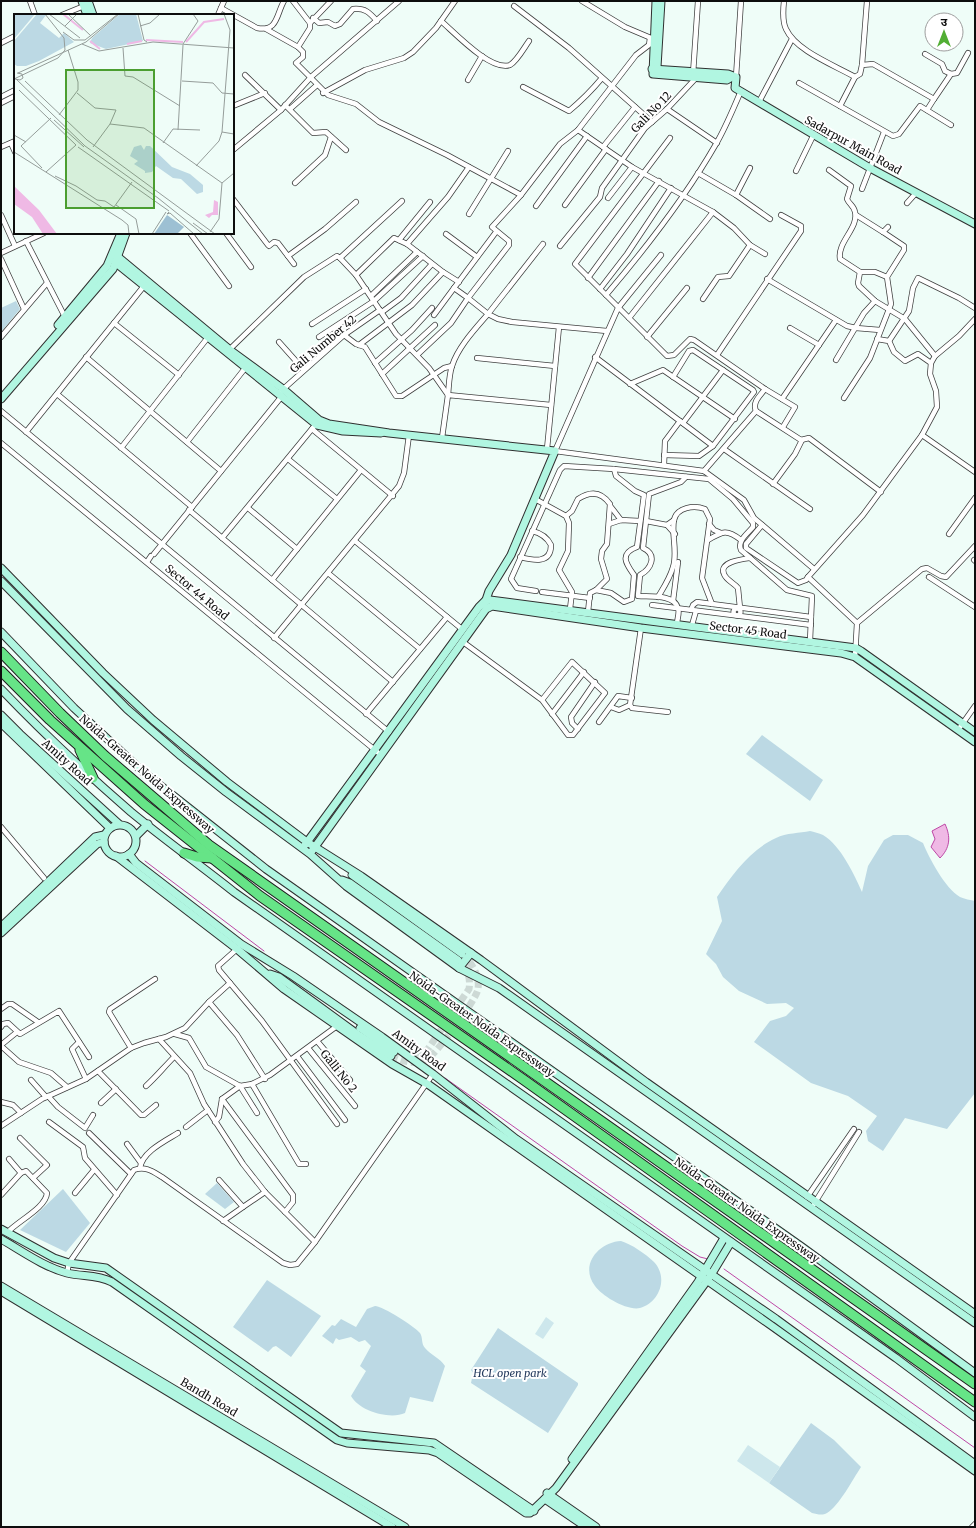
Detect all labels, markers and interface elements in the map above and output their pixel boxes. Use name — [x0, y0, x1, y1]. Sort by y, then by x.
north arrow — [924, 12, 964, 52]
inset map — [14, 14, 234, 234]
text: उ — [941, 15, 948, 29]
street label: Gali No 12 — [628, 88, 674, 136]
street label: Sadarpur Main Road — [802, 113, 904, 178]
street label: Gali Number 42 — [287, 312, 359, 376]
street label: Sector 44 Road — [162, 561, 232, 623]
street label: Sector 45 Road — [709, 618, 788, 642]
street label: Noida-Greater Noida Expressway — [77, 712, 218, 837]
street label: Amity Road — [38, 735, 95, 788]
street label: Noida-Greater Noida Expressway — [407, 968, 558, 1080]
street label: Amity Road — [389, 1025, 449, 1074]
street label: Galli No 2 — [318, 1047, 360, 1095]
street label: Noida-Greater Noida Expressway — [672, 1154, 823, 1266]
park label: HCL open park — [472, 1366, 547, 1380]
street label: Bandh Road — [178, 1375, 240, 1420]

